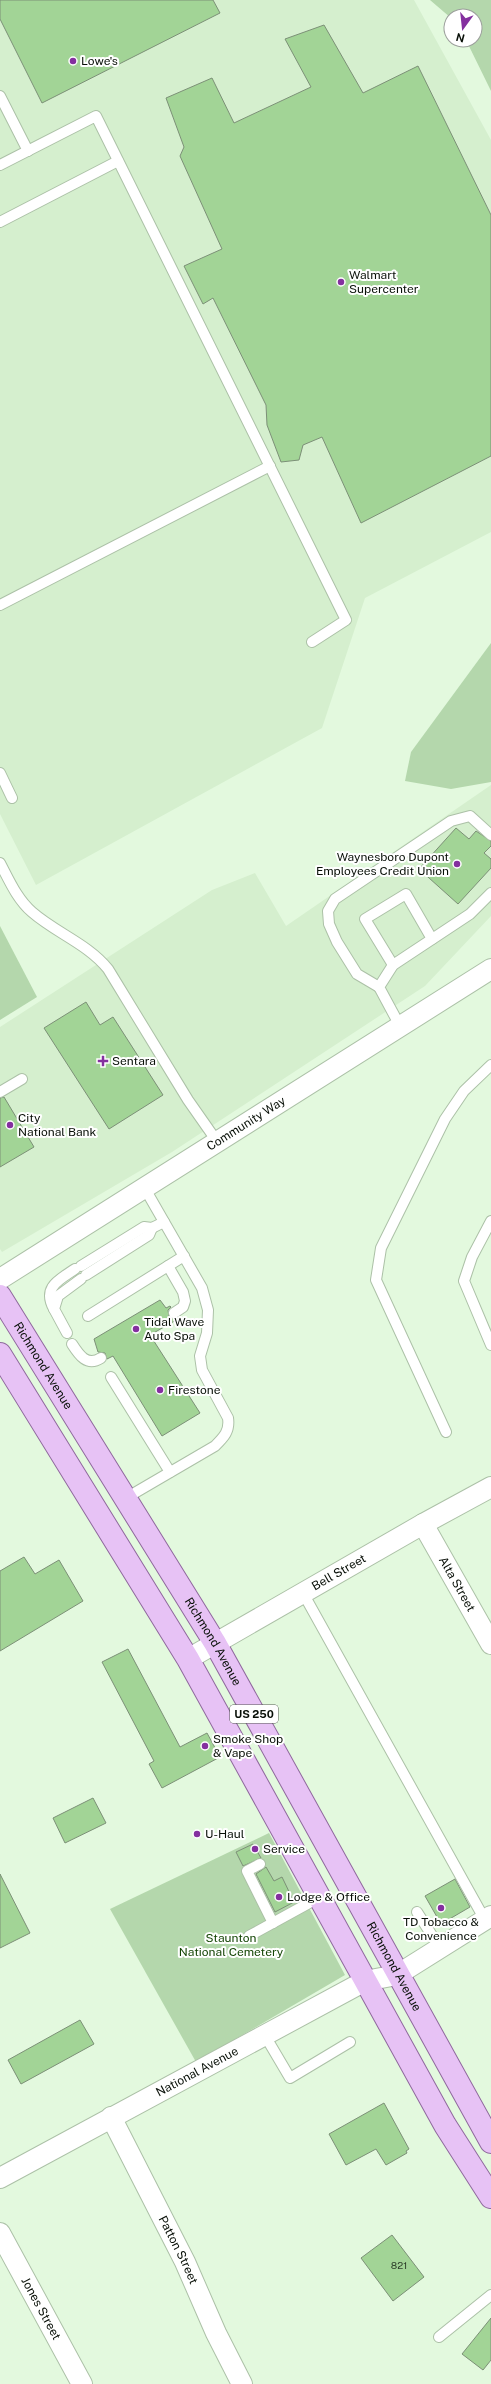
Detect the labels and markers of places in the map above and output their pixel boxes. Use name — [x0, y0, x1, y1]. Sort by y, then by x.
place label: Lowe's — [81, 54, 118, 68]
marker: Lowe's — [68, 56, 78, 66]
place label: Walmart Supercenter — [349, 268, 419, 296]
marker: Walmart Supercenter — [336, 277, 346, 287]
place label: Waynesboro Dupont Employees Credit Union — [316, 850, 449, 878]
marker: Waynesboro Dupont Employees Credit Union — [452, 859, 462, 869]
place label: Sentara — [112, 1054, 156, 1068]
marker: Sentara — [97, 1055, 109, 1067]
place label: City National Bank — [18, 1111, 97, 1139]
marker: City National Bank — [5, 1120, 15, 1130]
place label: Tidal Wave Auto Spa — [144, 1315, 204, 1343]
marker: Tidal Wave Auto Spa — [131, 1324, 141, 1334]
place label: Firestone — [168, 1383, 221, 1397]
marker: Firestone — [155, 1385, 165, 1395]
place label: Smoke Shop & Vape — [213, 1732, 283, 1760]
marker: Smoke Shop & Vape — [200, 1741, 210, 1751]
place label: U-Haul — [205, 1827, 245, 1841]
marker: U-Haul — [192, 1829, 202, 1839]
place label: Service — [263, 1842, 305, 1856]
marker: Service — [250, 1844, 260, 1854]
place label: Lodge & Office — [287, 1890, 370, 1904]
marker: Lodge & Office — [274, 1892, 284, 1902]
marker: TD Tobacco & Convenience — [436, 1903, 446, 1913]
place label: TD Tobacco & Convenience — [403, 1915, 479, 1943]

